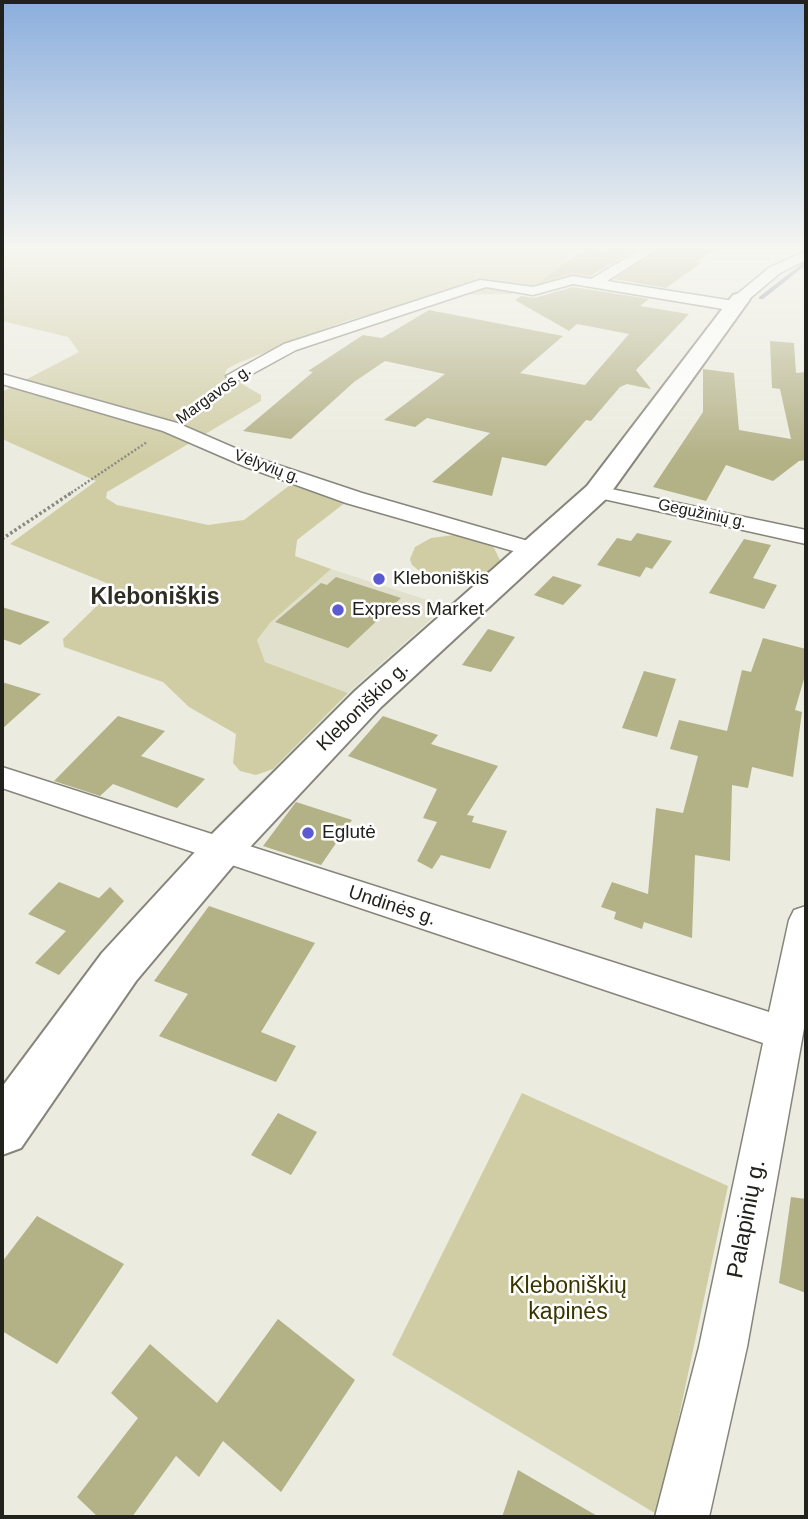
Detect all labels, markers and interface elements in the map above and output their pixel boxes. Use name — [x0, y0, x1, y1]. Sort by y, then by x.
street label: Margavos g. — [173, 361, 255, 429]
street label: Vėlyvių g. — [231, 446, 303, 488]
street label: Gegužinių g. — [656, 495, 748, 533]
place label: Kleboniškis — [393, 568, 489, 590]
marker: Kleboniškis — [371, 571, 387, 587]
district label: Kleboniškis — [90, 584, 220, 612]
place label: Express Market — [352, 599, 484, 621]
marker: Express Market — [330, 602, 346, 618]
street label: Kleboniškio g. — [313, 658, 413, 756]
place label: Eglutė — [322, 822, 376, 844]
marker: Eglutė — [300, 825, 316, 841]
street label: Undinės g. — [345, 881, 439, 931]
street label: Palapinių g. — [722, 1157, 772, 1281]
park label: Kleboniškių kapinės — [509, 1273, 627, 1327]

